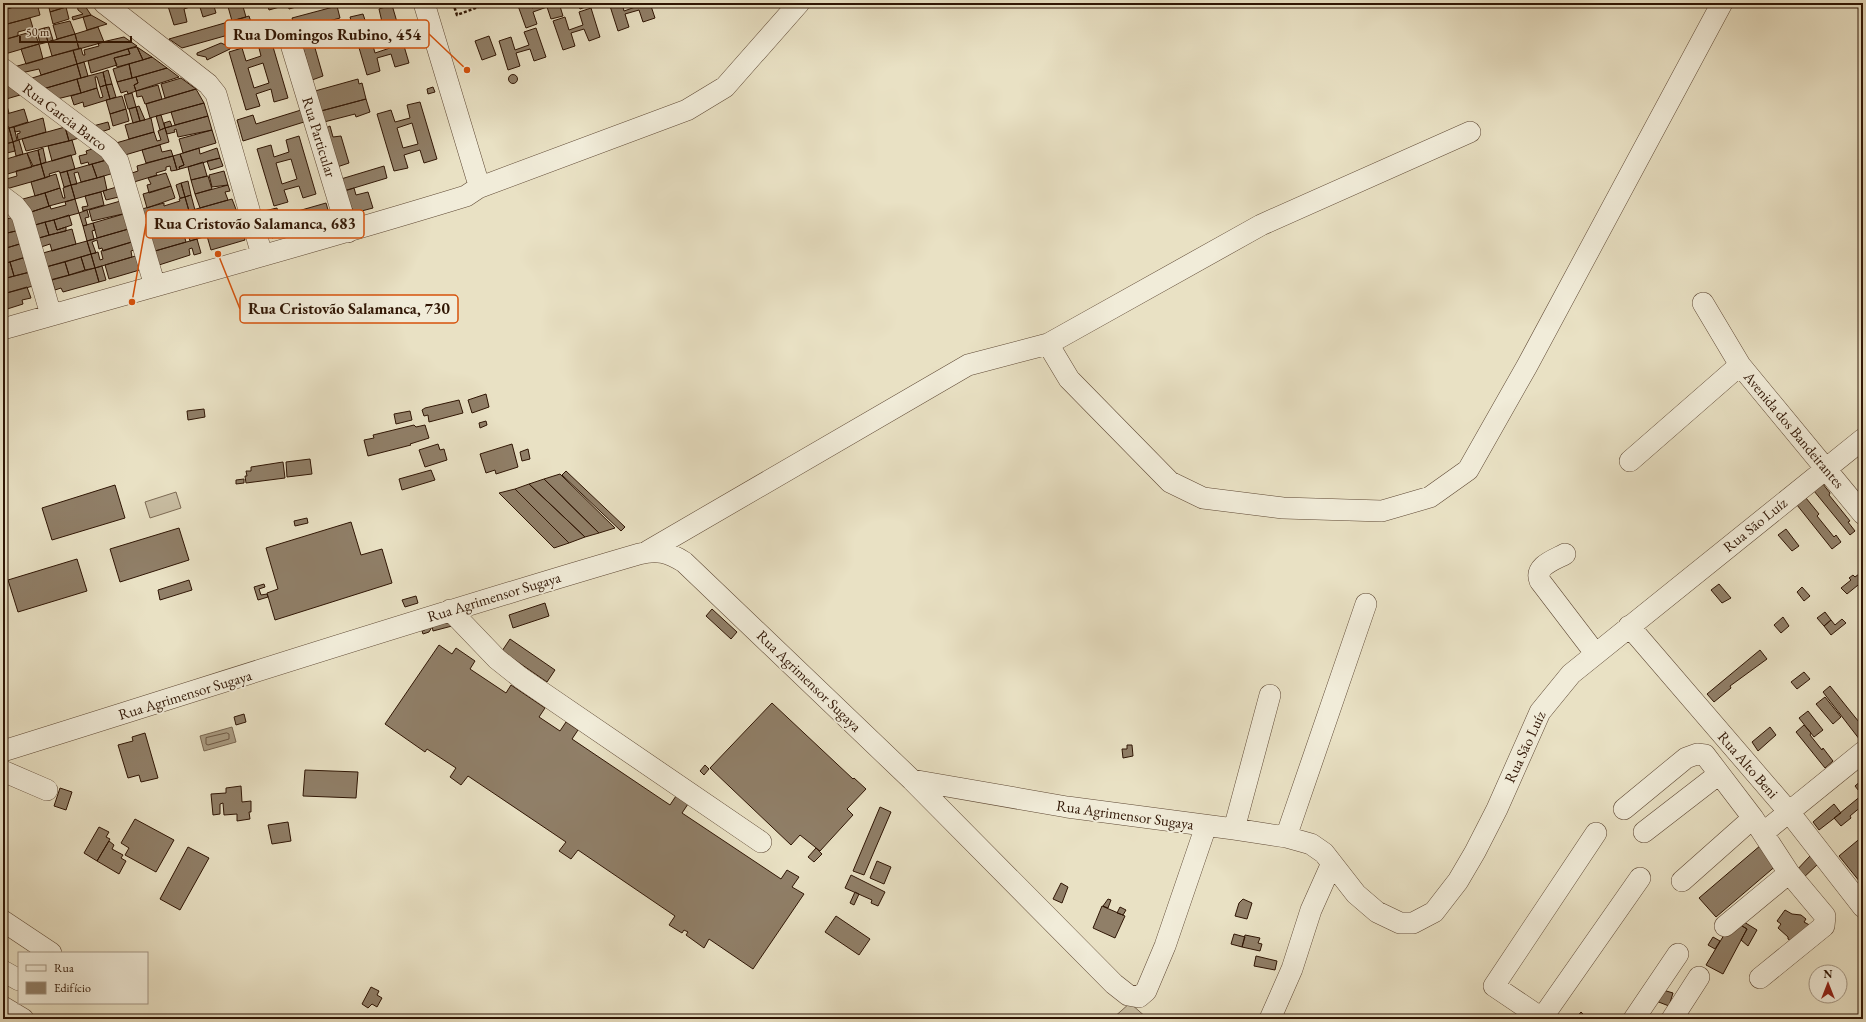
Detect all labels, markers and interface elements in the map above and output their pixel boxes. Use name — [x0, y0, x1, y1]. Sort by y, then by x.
scale bar — [20, 18, 131, 44]
callout: Rua Domingos Rubino, 454 — [225, 20, 429, 48]
text: 50 m — [26, 24, 50, 40]
text: Rua Domingos Rubino, 454 — [233, 24, 422, 45]
street label: Rua Garcia Barco — [19, 79, 111, 155]
street label: Rua Particular — [298, 94, 341, 179]
callout: Rua Cristovão Salamanca, 683 — [146, 210, 364, 238]
text: Rua Cristovão Salamanca, 683 — [154, 213, 356, 234]
callout: Rua Cristovão Salamanca, 730 — [240, 295, 458, 323]
text: Rua Cristovão Salamanca, 730 — [248, 298, 450, 319]
street label: Avenida dos Bandeirantes — [1739, 367, 1849, 492]
street label: Rua São Luíz — [1719, 493, 1791, 556]
street label: Rua Agrimensor Sugaya — [425, 567, 563, 626]
street label: Rua Agrimensor Sugaya — [753, 626, 866, 736]
street label: Rua Agrimensor Sugaya — [116, 665, 254, 724]
street label: Rua São Luíz — [1500, 708, 1550, 786]
street label: Rua Alto Beni — [1714, 727, 1783, 802]
street label: Rua Agrimensor Sugaya — [1055, 795, 1195, 834]
legend — [18, 952, 148, 1004]
text: Rua — [54, 960, 74, 976]
north arrow — [1808, 964, 1848, 1004]
text: N — [1824, 967, 1833, 981]
text: Edifício — [54, 980, 91, 996]

